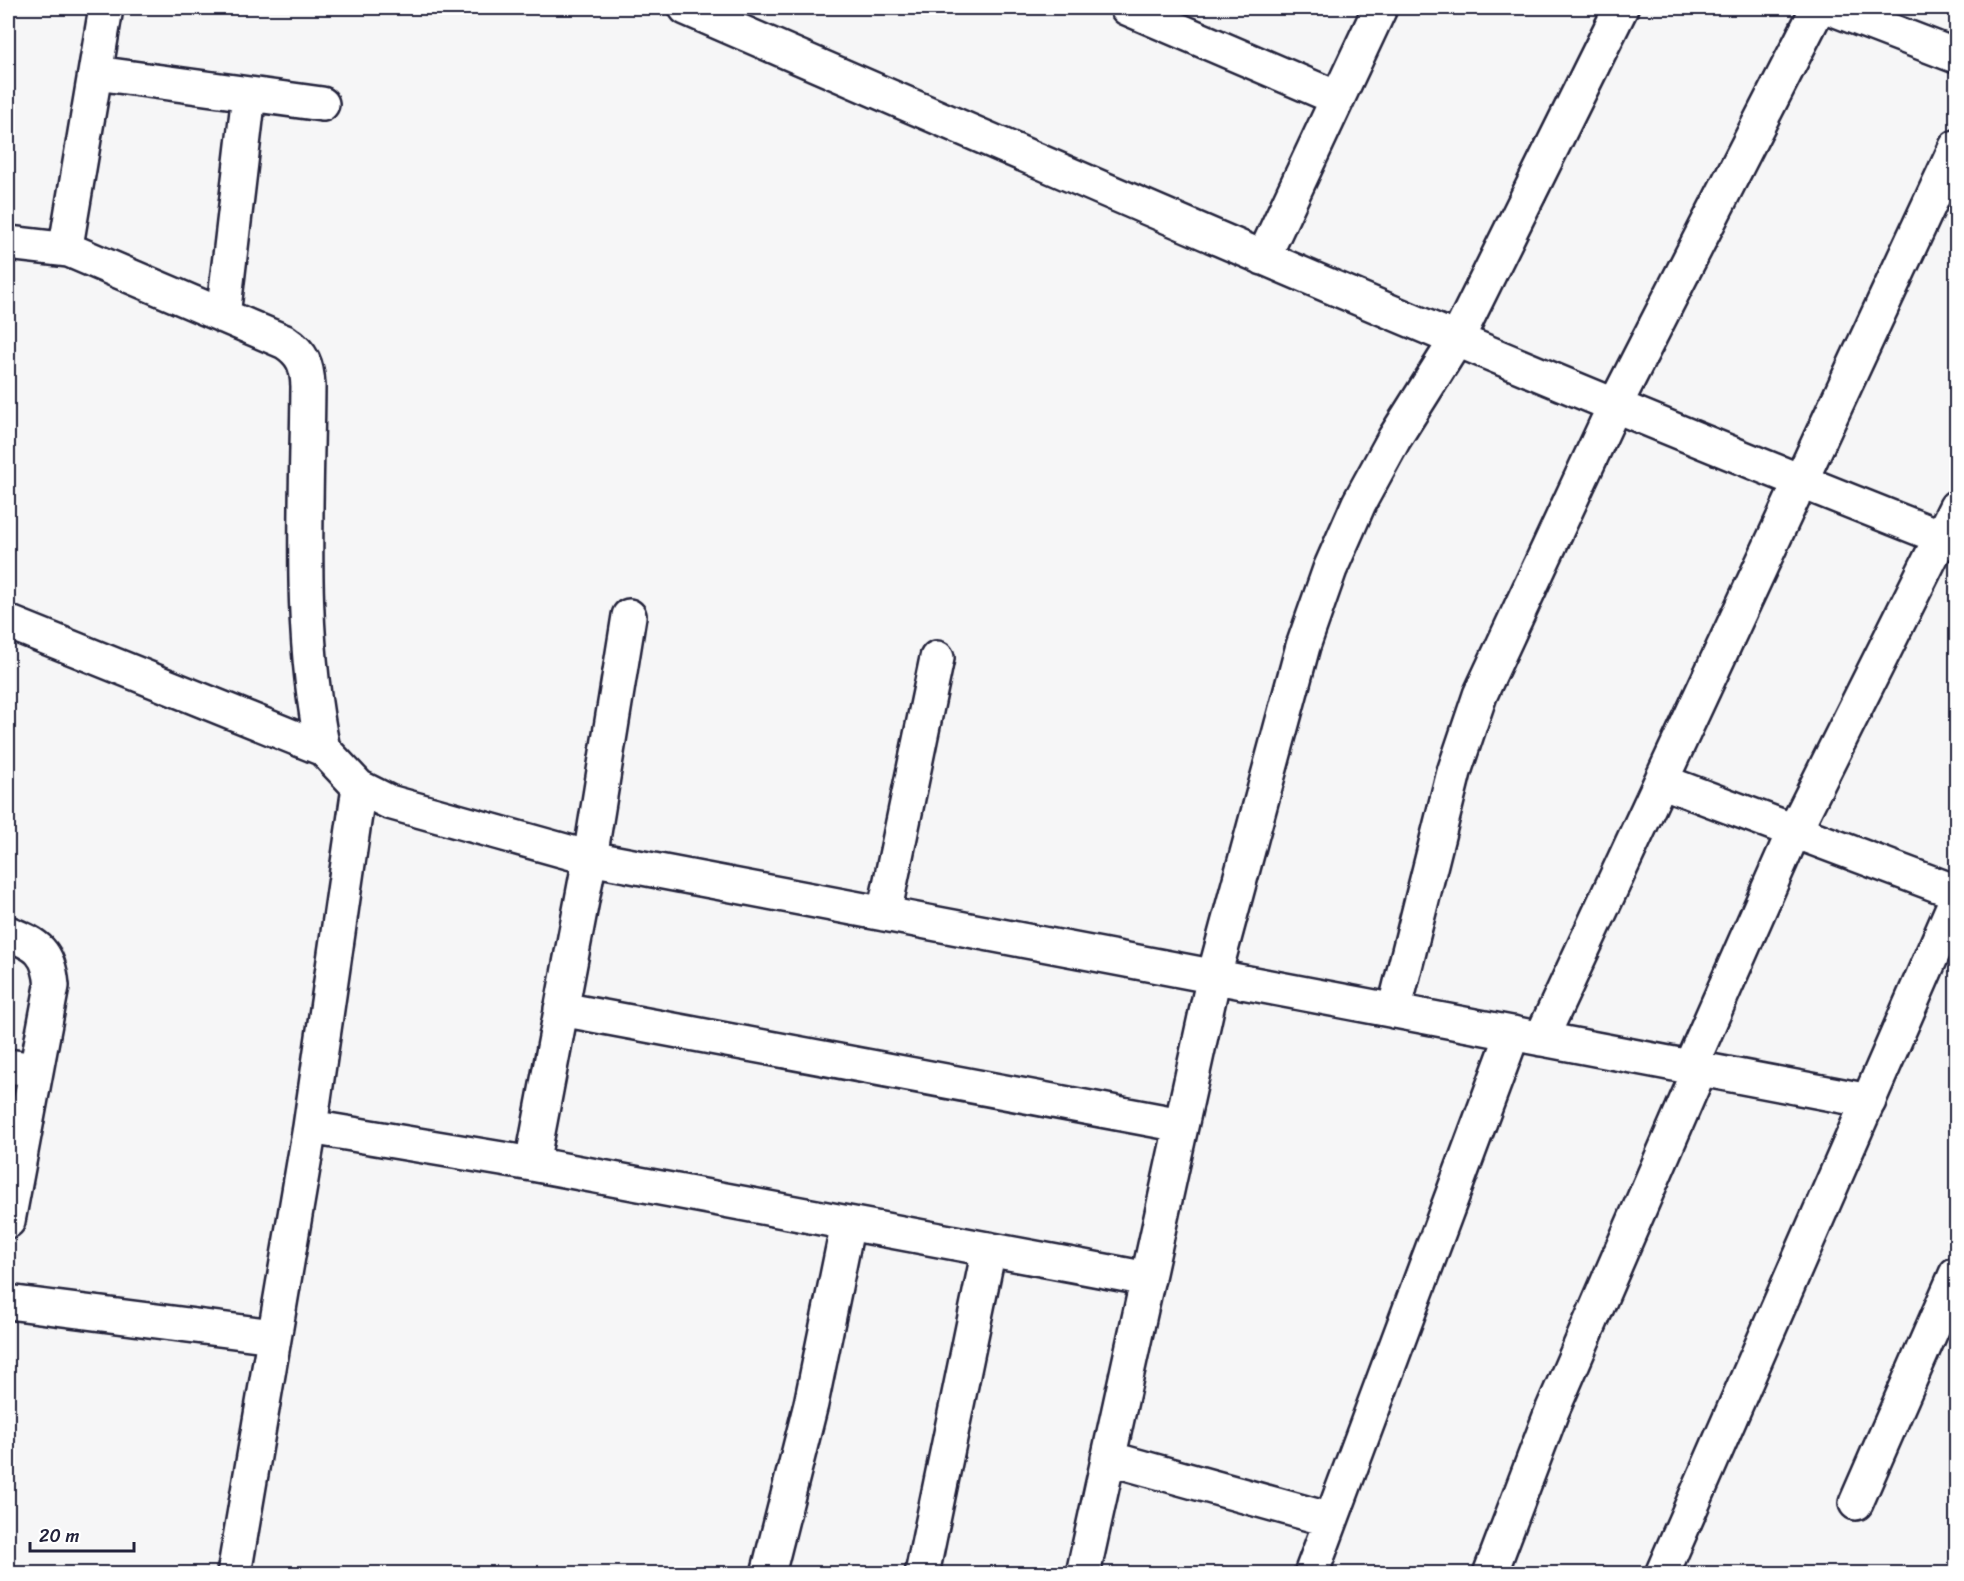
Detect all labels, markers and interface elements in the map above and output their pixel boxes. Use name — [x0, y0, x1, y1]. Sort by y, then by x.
scale bar — [30, 1515, 134, 1553]
text: 20 m — [39, 1520, 79, 1552]

